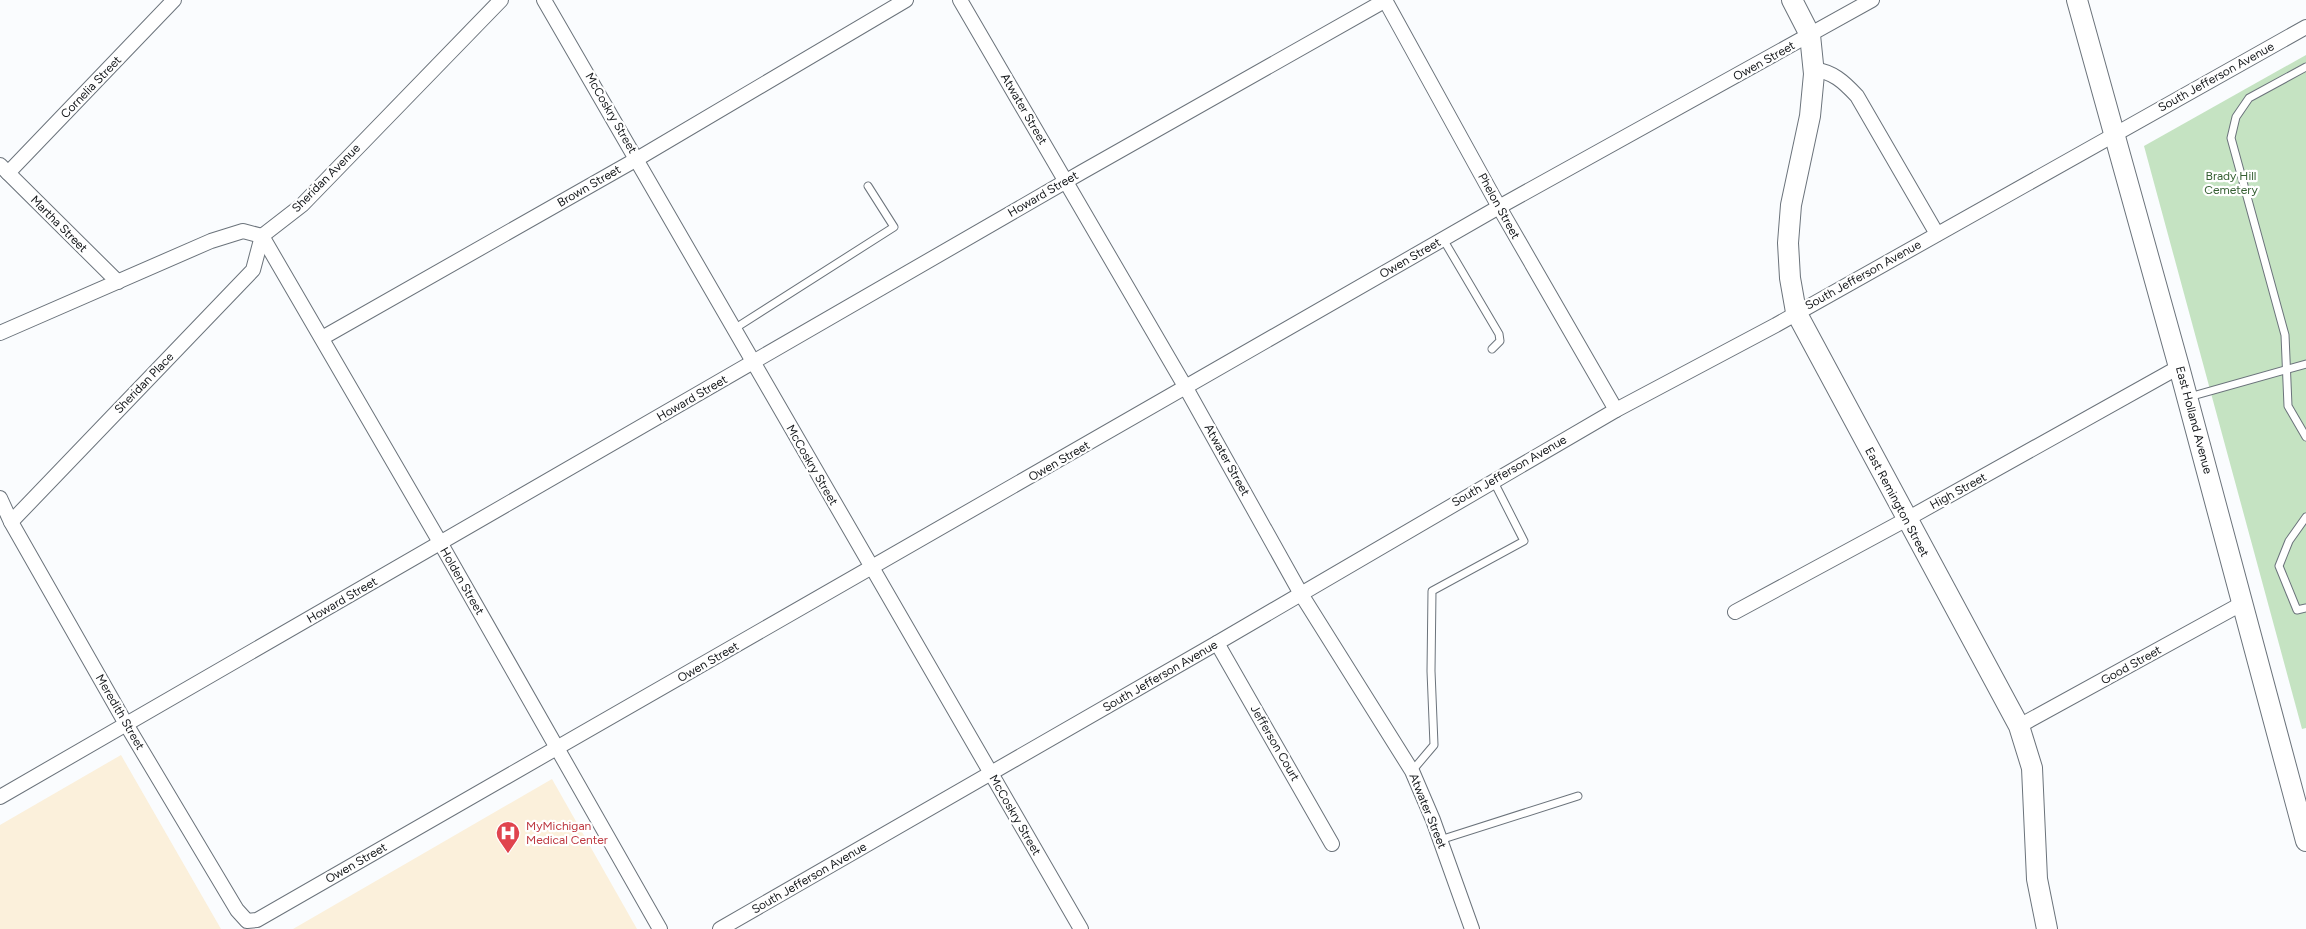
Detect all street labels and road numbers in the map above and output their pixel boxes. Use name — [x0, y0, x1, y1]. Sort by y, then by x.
street label: Owen Street — [1731, 38, 1798, 84]
street label: South Jefferson Avenue — [2156, 39, 2277, 115]
street label: Cornelia Street — [58, 53, 124, 121]
street label: McCoskry Street — [582, 70, 640, 156]
street label: Atwater Street — [998, 71, 1050, 147]
street label: Sheridan Avenue — [289, 141, 363, 215]
street label: Brown Street — [555, 162, 624, 210]
street label: Howard Street — [1005, 168, 1081, 220]
street label: Phelon Street — [1475, 171, 1523, 242]
street label: Martha Street — [28, 193, 91, 256]
street label: Owen Street — [1377, 235, 1444, 281]
street label: South Jefferson Avenue — [1803, 237, 1924, 313]
street label: Sheridan Place — [112, 349, 177, 416]
street label: East Holland Avenue — [2173, 365, 2215, 476]
street label: Howard Street — [654, 372, 730, 424]
street label: McCoskry Street — [783, 422, 841, 508]
street label: Atwater Street — [1202, 422, 1253, 499]
street label: South Jefferson Avenue — [1449, 432, 1569, 510]
street label: Owen Street — [1026, 438, 1093, 484]
street label: East Remington Street — [1862, 445, 1932, 559]
street label: High Street — [1927, 470, 1989, 512]
street label: Holden Street — [437, 545, 487, 618]
street label: Howard Street — [304, 574, 380, 626]
street label: South Jefferson Avenue — [1100, 637, 1220, 715]
street label: Owen Street — [675, 639, 742, 685]
street label: Good Street — [2098, 643, 2164, 687]
street label: Meredith Street — [93, 672, 148, 753]
street label: Jefferson Court — [1248, 703, 1303, 784]
street label: Atwater Street — [1407, 771, 1450, 851]
street label: McCoskry Street — [986, 772, 1044, 858]
street label: South Jefferson Avenue — [749, 839, 869, 917]
street label: Owen Street — [323, 840, 390, 886]

